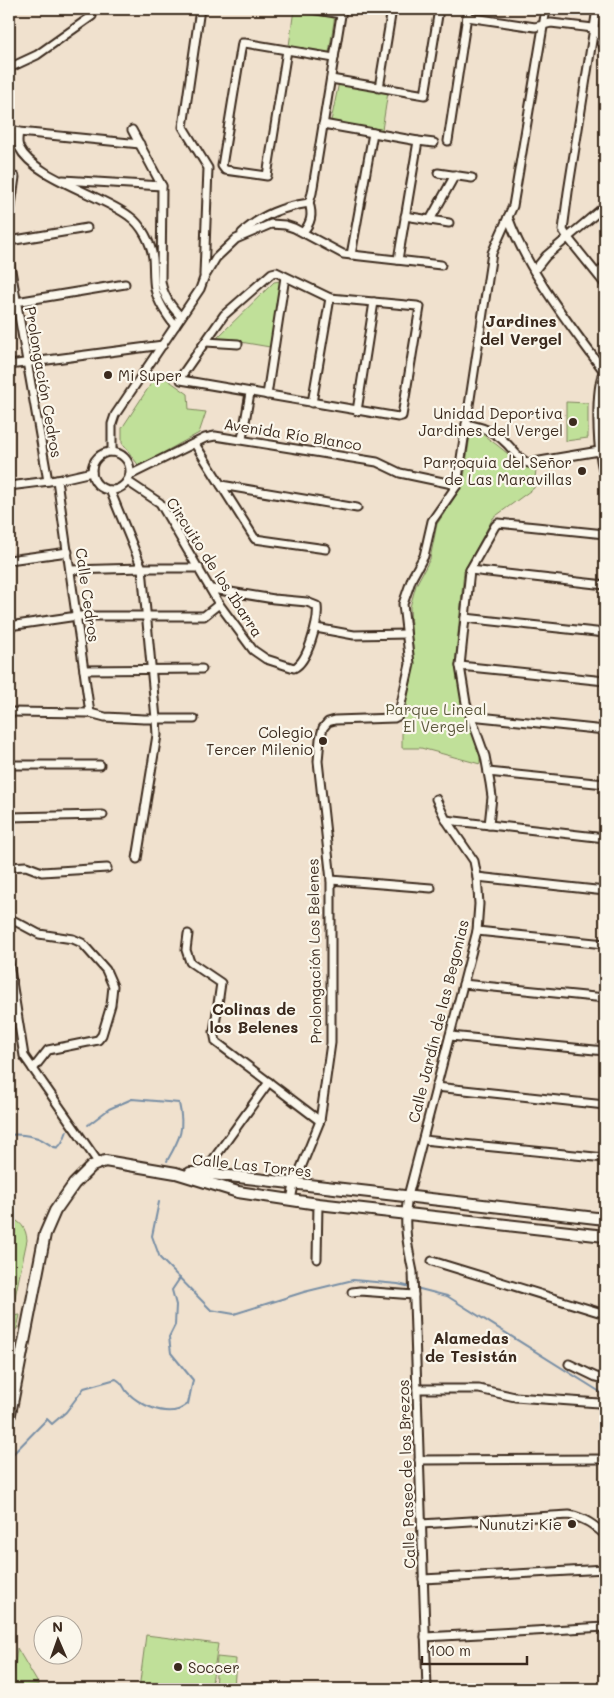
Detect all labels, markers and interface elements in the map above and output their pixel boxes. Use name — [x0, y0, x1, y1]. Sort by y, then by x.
street label: Prolongación Cedros — [21, 305, 67, 459]
district label: Jardines del Vergel — [480, 310, 562, 349]
place label: Mi Super — [118, 365, 182, 385]
marker: Mi Super — [102, 369, 114, 381]
place label: Unidad Deportiva Jardines del Vergel — [419, 403, 563, 440]
street label: Avenida Río Blanco — [223, 413, 363, 455]
marker: Unidad Deportiva Jardines del Vergel — [567, 416, 579, 428]
place label: Parroquia del Señor de Las Maravillas — [423, 452, 572, 489]
marker: Parroquia del Señor de Las Maravillas — [576, 465, 588, 477]
street label: Circuito de los Ibarra — [162, 493, 268, 641]
street label: Calle Cedros — [71, 547, 105, 643]
park label: Parque Lineal El Vergel — [385, 699, 487, 736]
place label: Colegio Tercer Milenio — [206, 722, 313, 759]
marker: Colegio Tercer Milenio — [317, 735, 329, 747]
street label: Prolongación Los Belenes — [302, 858, 326, 1044]
street label: Calle Jardín de las Begonias — [403, 917, 473, 1125]
district label: Colinas de los Belenes — [210, 998, 298, 1037]
street label: Calle Las Torres — [191, 1149, 313, 1181]
district label: Alamedas de Tesistán — [425, 1327, 517, 1366]
street label: Calle Paseo de los Brezos — [393, 1379, 419, 1569]
place label: Nunutzi Kie — [479, 1514, 562, 1534]
marker: Nunutzi Kie — [566, 1518, 578, 1530]
north arrow — [32, 1616, 82, 1666]
text: N — [52, 1617, 63, 1636]
scale bar — [422, 1633, 526, 1665]
text: 100 m — [429, 1640, 471, 1660]
place label: Soccer — [188, 1657, 240, 1677]
marker: Soccer — [172, 1661, 184, 1673]

